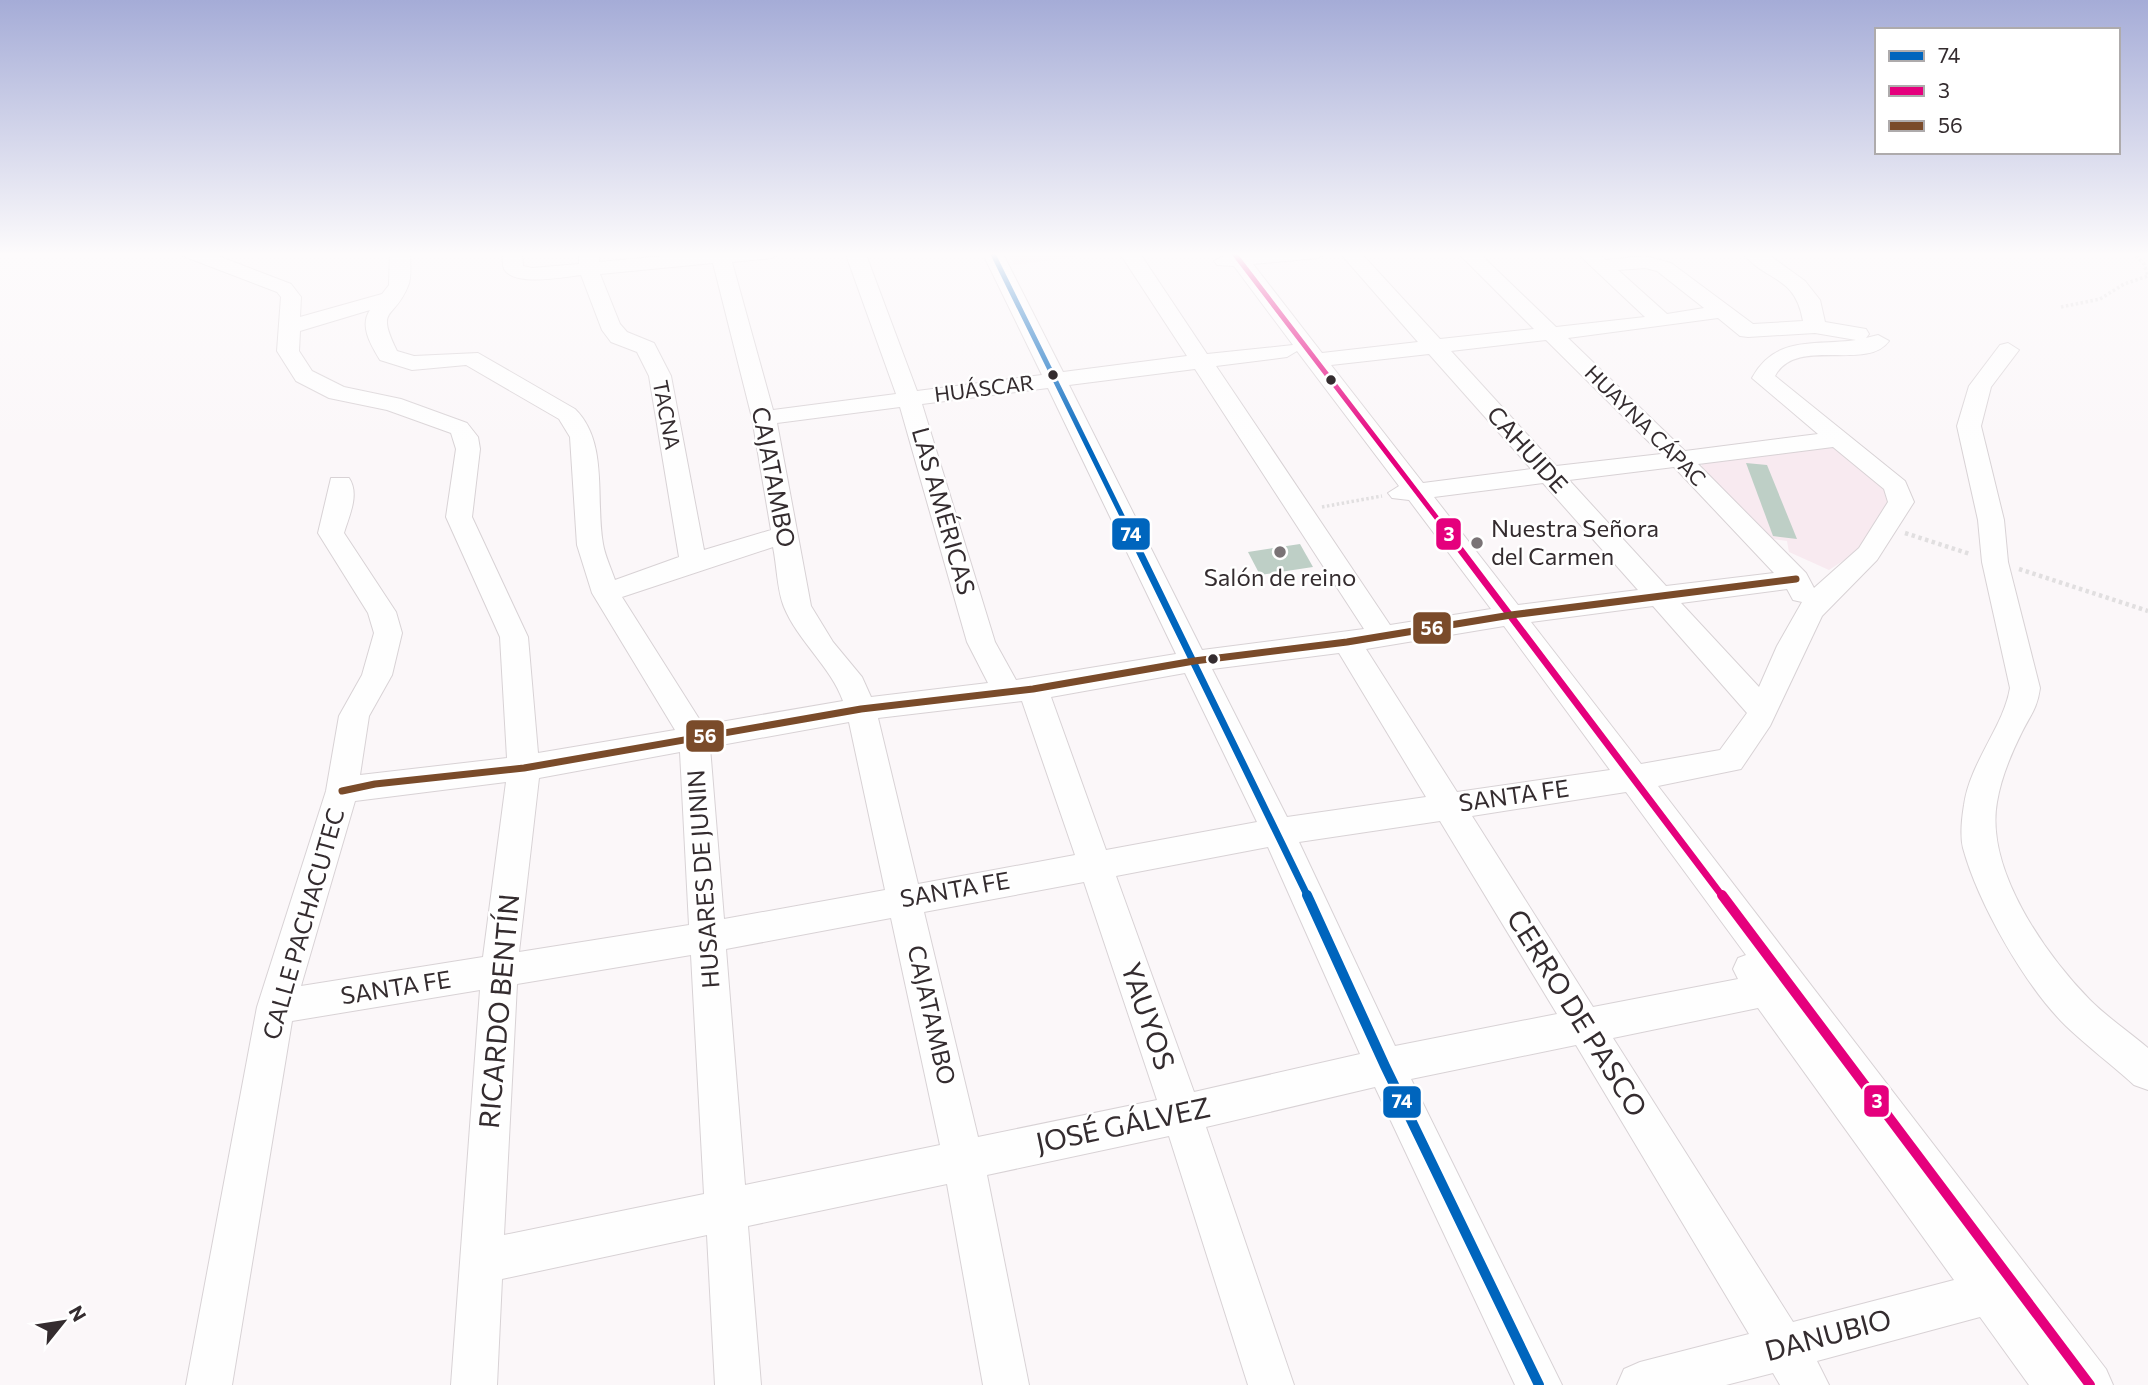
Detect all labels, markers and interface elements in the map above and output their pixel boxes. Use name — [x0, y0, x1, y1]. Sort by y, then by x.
legend — [1875, 28, 2120, 154]
text: 74 — [1938, 42, 1961, 67]
text: 3 — [1938, 77, 1950, 102]
text: 56 — [1938, 112, 1963, 137]
street label: HUAYNA CÁPAC — [1581, 359, 1712, 490]
unlabelled marker — [1046, 368, 1060, 382]
street label: HUÁSCAR — [933, 369, 1035, 406]
unlabelled marker — [1324, 373, 1338, 387]
street label: TACNA — [649, 378, 686, 452]
street label: CAHUIDE — [1481, 399, 1575, 499]
street label: CAJATAMBO — [747, 404, 802, 549]
street label: LAS AMÉRICAS — [907, 424, 982, 598]
place label: Nuestra Señora del Carmen — [1491, 513, 1659, 570]
line badge: 74 — [1111, 517, 1151, 551]
line badge: 3 — [1435, 517, 1462, 551]
text: 74 — [1121, 522, 1142, 545]
text: 3 — [1443, 522, 1455, 545]
marker: Nuestra Señora del Carmen — [1469, 535, 1485, 551]
marker: Salón de reino — [1272, 544, 1288, 560]
place label: Salón de reino — [1204, 562, 1356, 591]
line badge: 56 — [1412, 611, 1452, 645]
text: 56 — [1421, 616, 1443, 639]
unlabelled marker — [1206, 652, 1220, 666]
line badge: 56 — [685, 719, 725, 753]
text: 56 — [694, 724, 716, 747]
street label: HUSARES DE JUNIN — [680, 769, 725, 989]
street label: SANTA FE — [1457, 772, 1571, 817]
street label: CALLE PACHACUTEC — [256, 805, 349, 1043]
street label: SANTA FE — [897, 865, 1012, 912]
street label: RICARDO BENTÍN — [471, 892, 525, 1130]
street label: CERRO DE PASCO — [1500, 903, 1655, 1122]
street label: CAJATAMBO — [902, 942, 963, 1087]
street label: YAUYOS — [1115, 958, 1183, 1074]
street label: SANTA FE — [339, 964, 453, 1010]
line badge: 3 — [1863, 1084, 1890, 1118]
line badge: 74 — [1382, 1085, 1422, 1119]
street label: JOSÉ GÁLVEZ — [1032, 1089, 1213, 1159]
text: 74 — [1392, 1089, 1413, 1112]
text: 3 — [1871, 1089, 1883, 1112]
north arrow — [28, 1287, 98, 1357]
text: N — [65, 1301, 92, 1325]
street label: DANUBIO — [1761, 1301, 1895, 1367]

